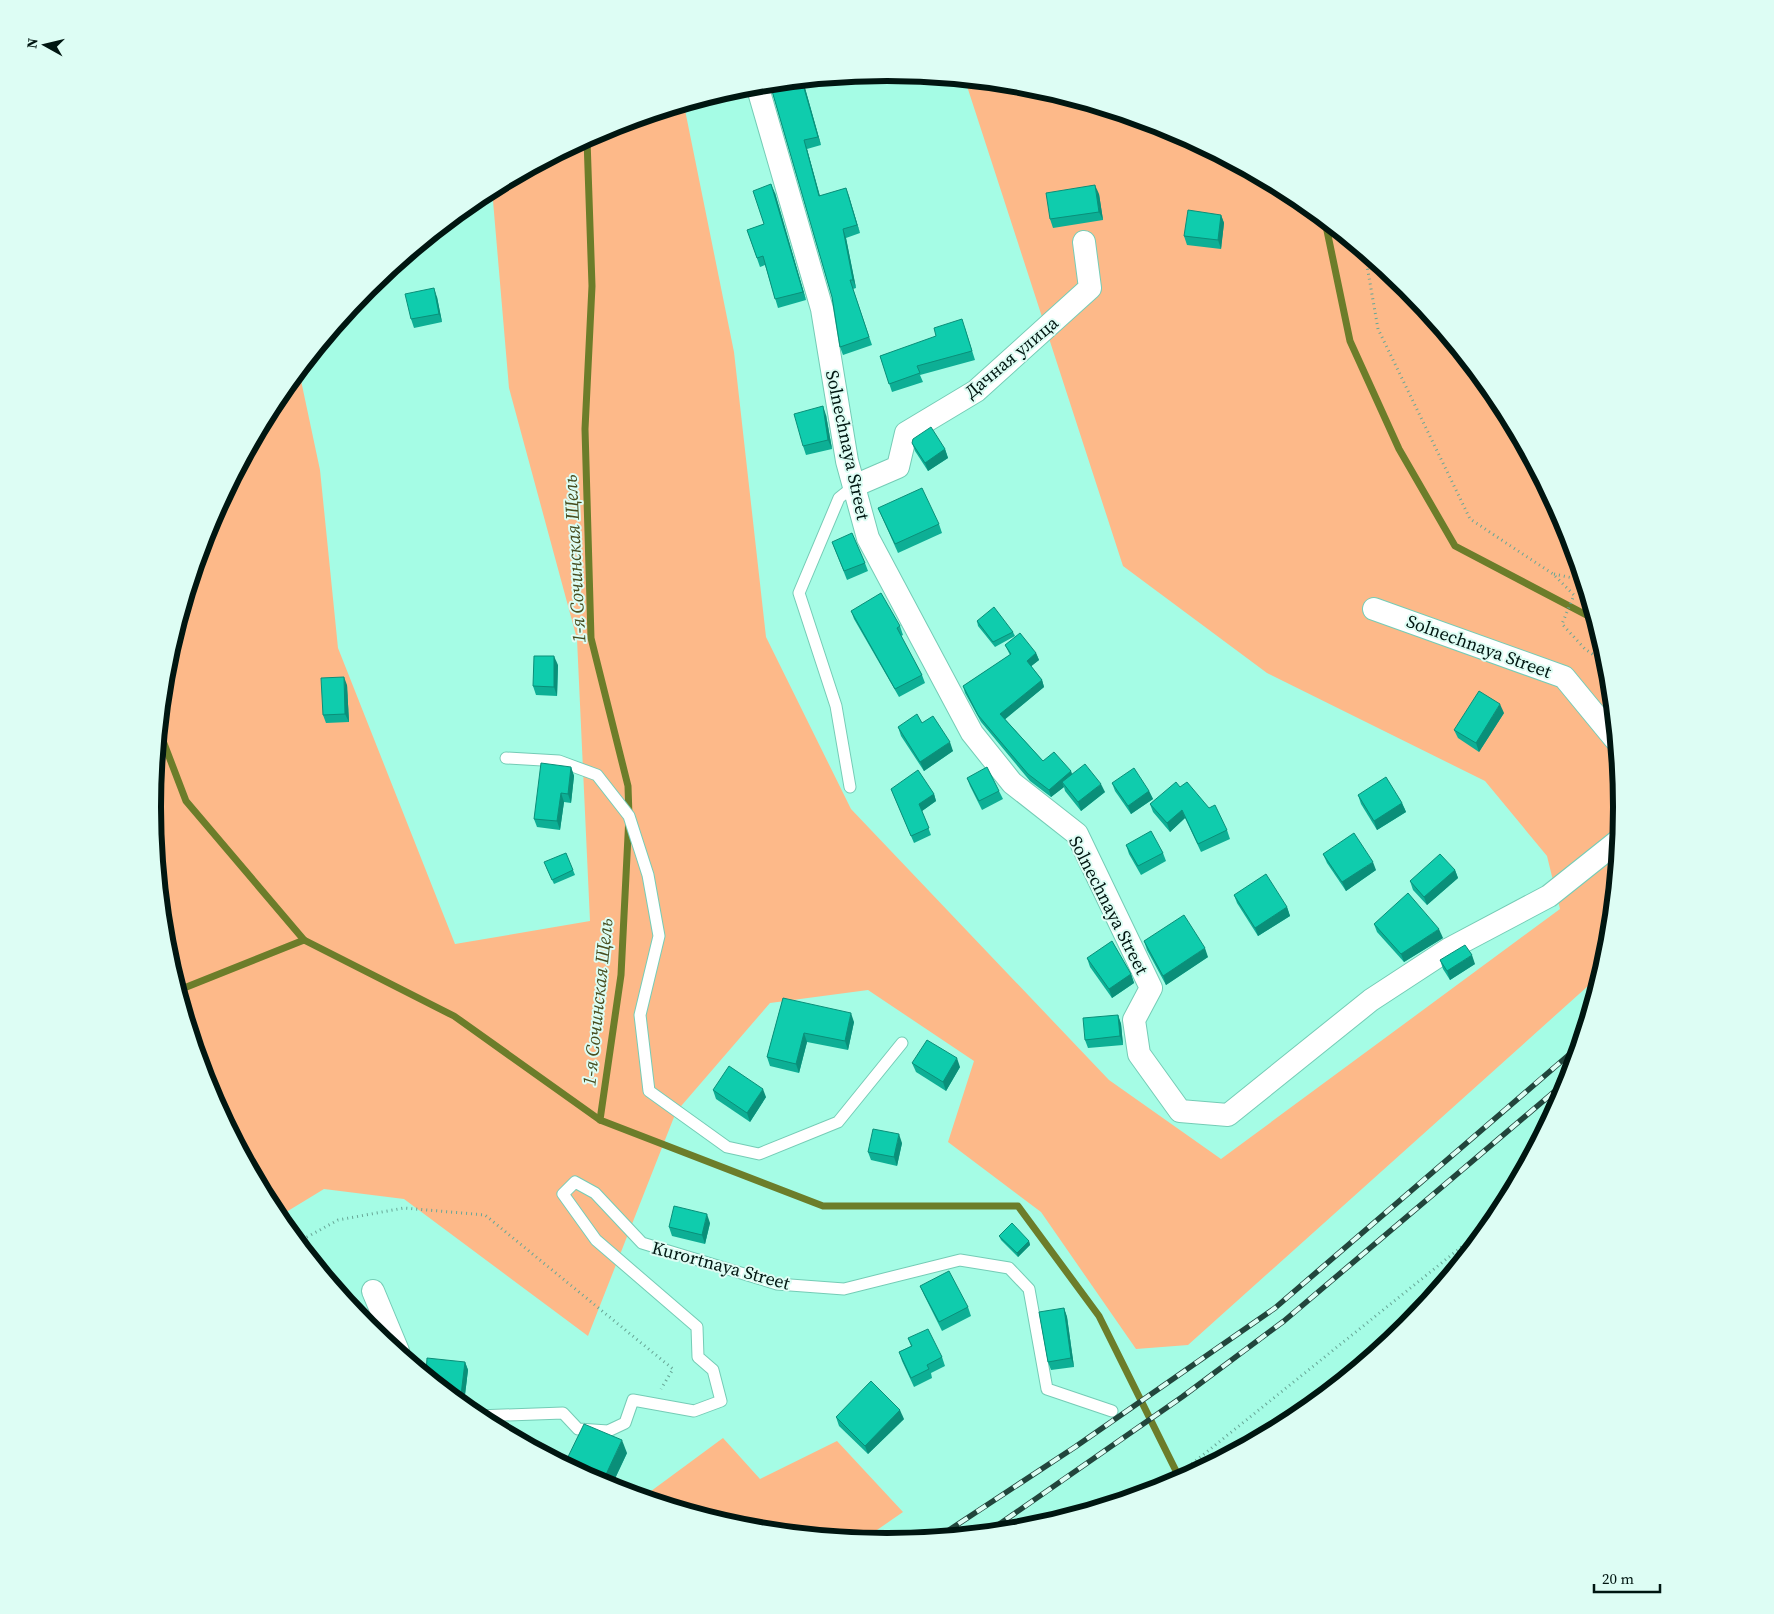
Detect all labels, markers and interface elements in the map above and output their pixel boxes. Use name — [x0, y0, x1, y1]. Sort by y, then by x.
north arrow — [20, 20, 70, 70]
text: N — [22, 37, 43, 50]
street label: Дачная улица — [959, 310, 1064, 404]
street label: Solnechnaya Street — [820, 368, 876, 522]
water label: 1-я Сочинская Щель — [557, 474, 591, 644]
street label: Solnechnaya Street — [1403, 608, 1555, 684]
street label: Solnechnaya Street — [1063, 831, 1155, 979]
water label: 1-я Сочинская Щель — [575, 916, 619, 1087]
street label: Kurortnaya Street — [649, 1235, 793, 1295]
scale bar — [1594, 1562, 1660, 1594]
text: 20 m — [1602, 1568, 1634, 1589]

